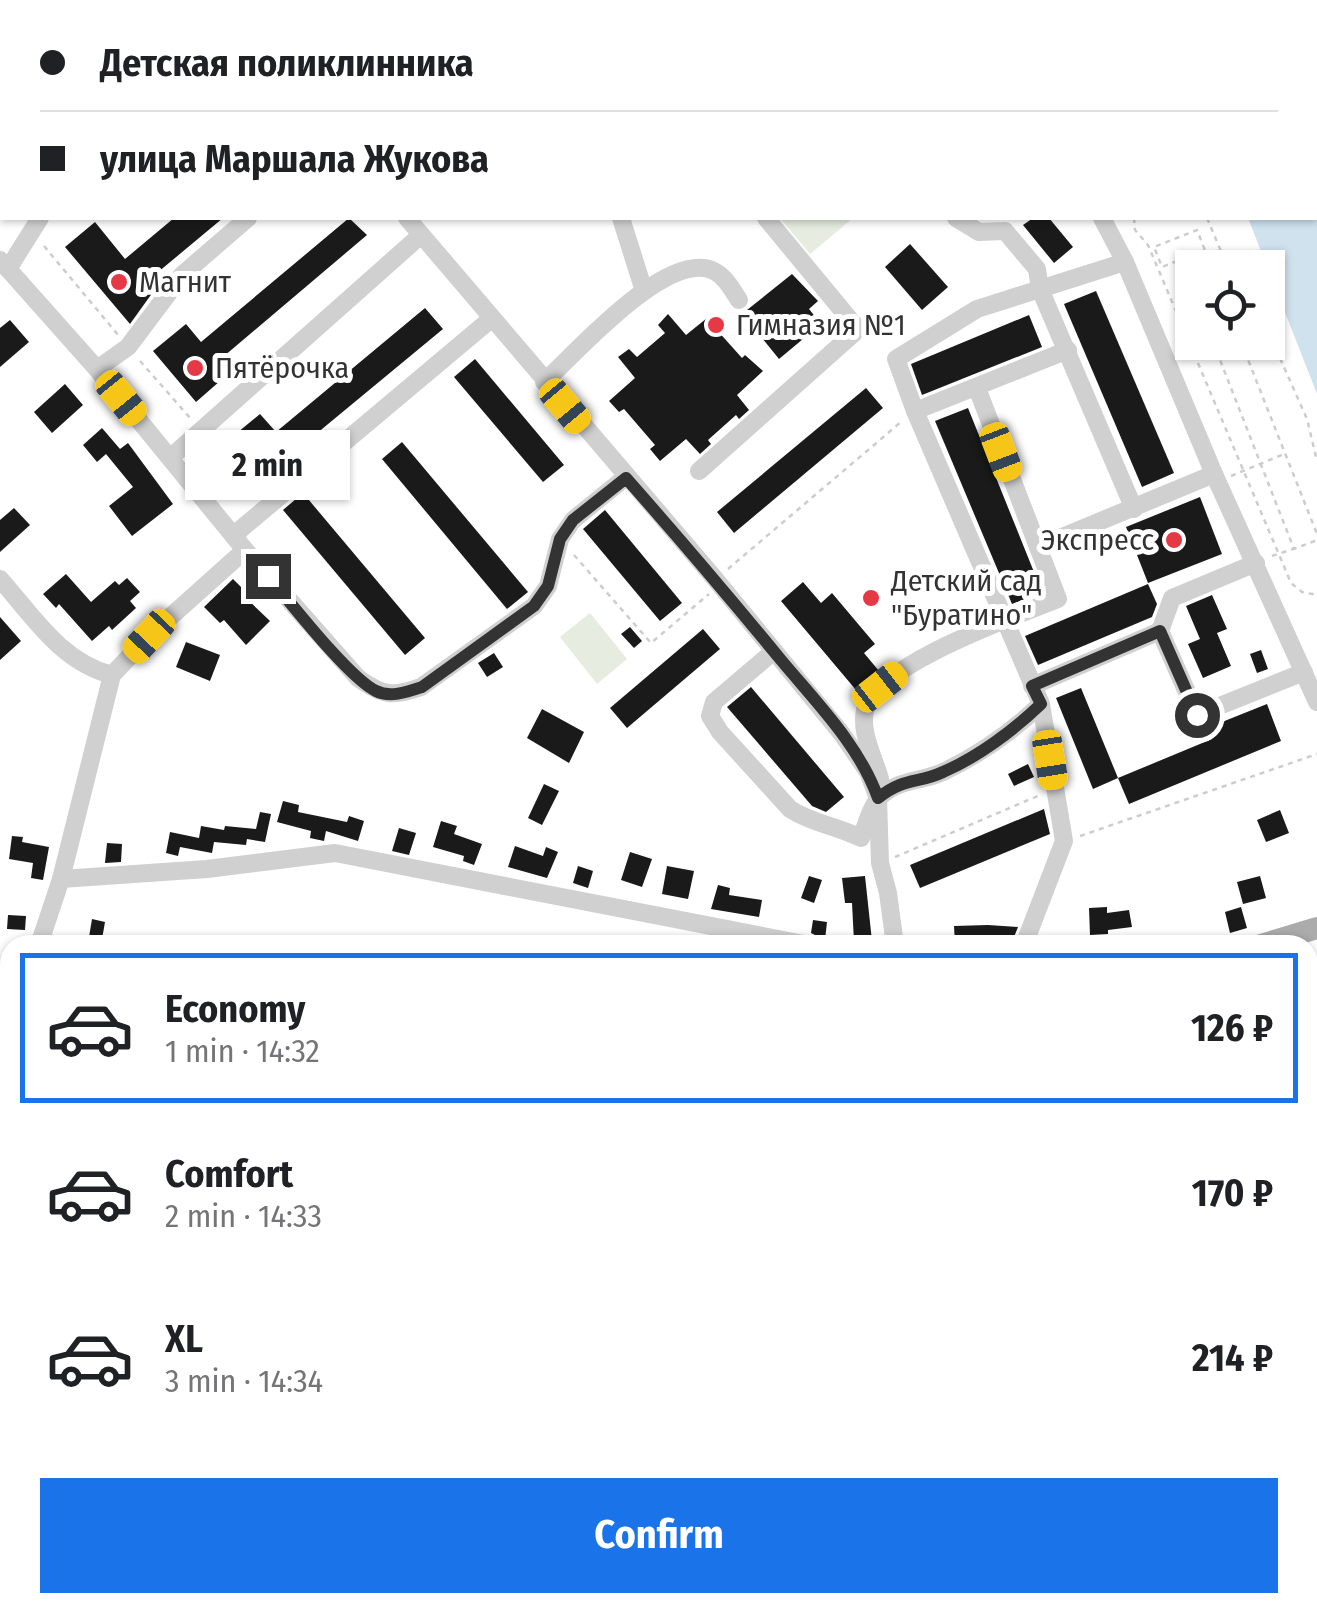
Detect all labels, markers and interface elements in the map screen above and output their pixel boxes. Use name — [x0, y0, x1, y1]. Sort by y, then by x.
text: Детская поликлинника — [100, 40, 474, 86]
text: улица Маршала Жукова — [100, 136, 489, 182]
map controls — [1175, 250, 1285, 360]
button: locate — [1175, 250, 1285, 360]
place label: Магнит — [139, 264, 232, 300]
marker: Магнит — [108, 271, 130, 293]
place label: Гимназия №1 — [736, 307, 906, 343]
marker: Гимназия №1 — [705, 314, 727, 336]
place label: Пятёрочка — [215, 350, 349, 386]
marker: Пятёрочка — [184, 357, 206, 379]
car — [90, 365, 152, 431]
car — [534, 373, 596, 439]
car — [976, 419, 1026, 485]
callout: 2 min — [186, 431, 350, 501]
text: 2 min — [232, 446, 303, 484]
place label: Экспресс — [1041, 522, 1154, 558]
marker: Экспресс — [1163, 529, 1185, 551]
route end — [246, 554, 291, 599]
place label: Детский сад "Буратино" — [890, 563, 1042, 633]
marker: Детский сад "Буратино" — [860, 587, 882, 609]
car — [118, 604, 180, 668]
car — [847, 657, 913, 717]
route start — [1175, 693, 1220, 738]
car — [1030, 728, 1070, 792]
icon: car — [45, 983, 135, 1073]
text: Economy — [165, 986, 305, 1032]
text: 126 ₽ — [1191, 1005, 1273, 1051]
text: 1 min · 14:32 — [165, 1032, 320, 1070]
icon: car — [45, 1148, 135, 1238]
text: Comfort — [165, 1151, 293, 1197]
text: 170 ₽ — [1192, 1170, 1273, 1216]
text: 2 min · 14:33 — [165, 1197, 322, 1235]
icon: car — [45, 1313, 135, 1403]
text: XL — [165, 1316, 203, 1362]
text: 214 ₽ — [1192, 1335, 1273, 1381]
text: 3 min · 14:34 — [165, 1362, 323, 1400]
button: Confirm — [40, 1478, 1278, 1593]

